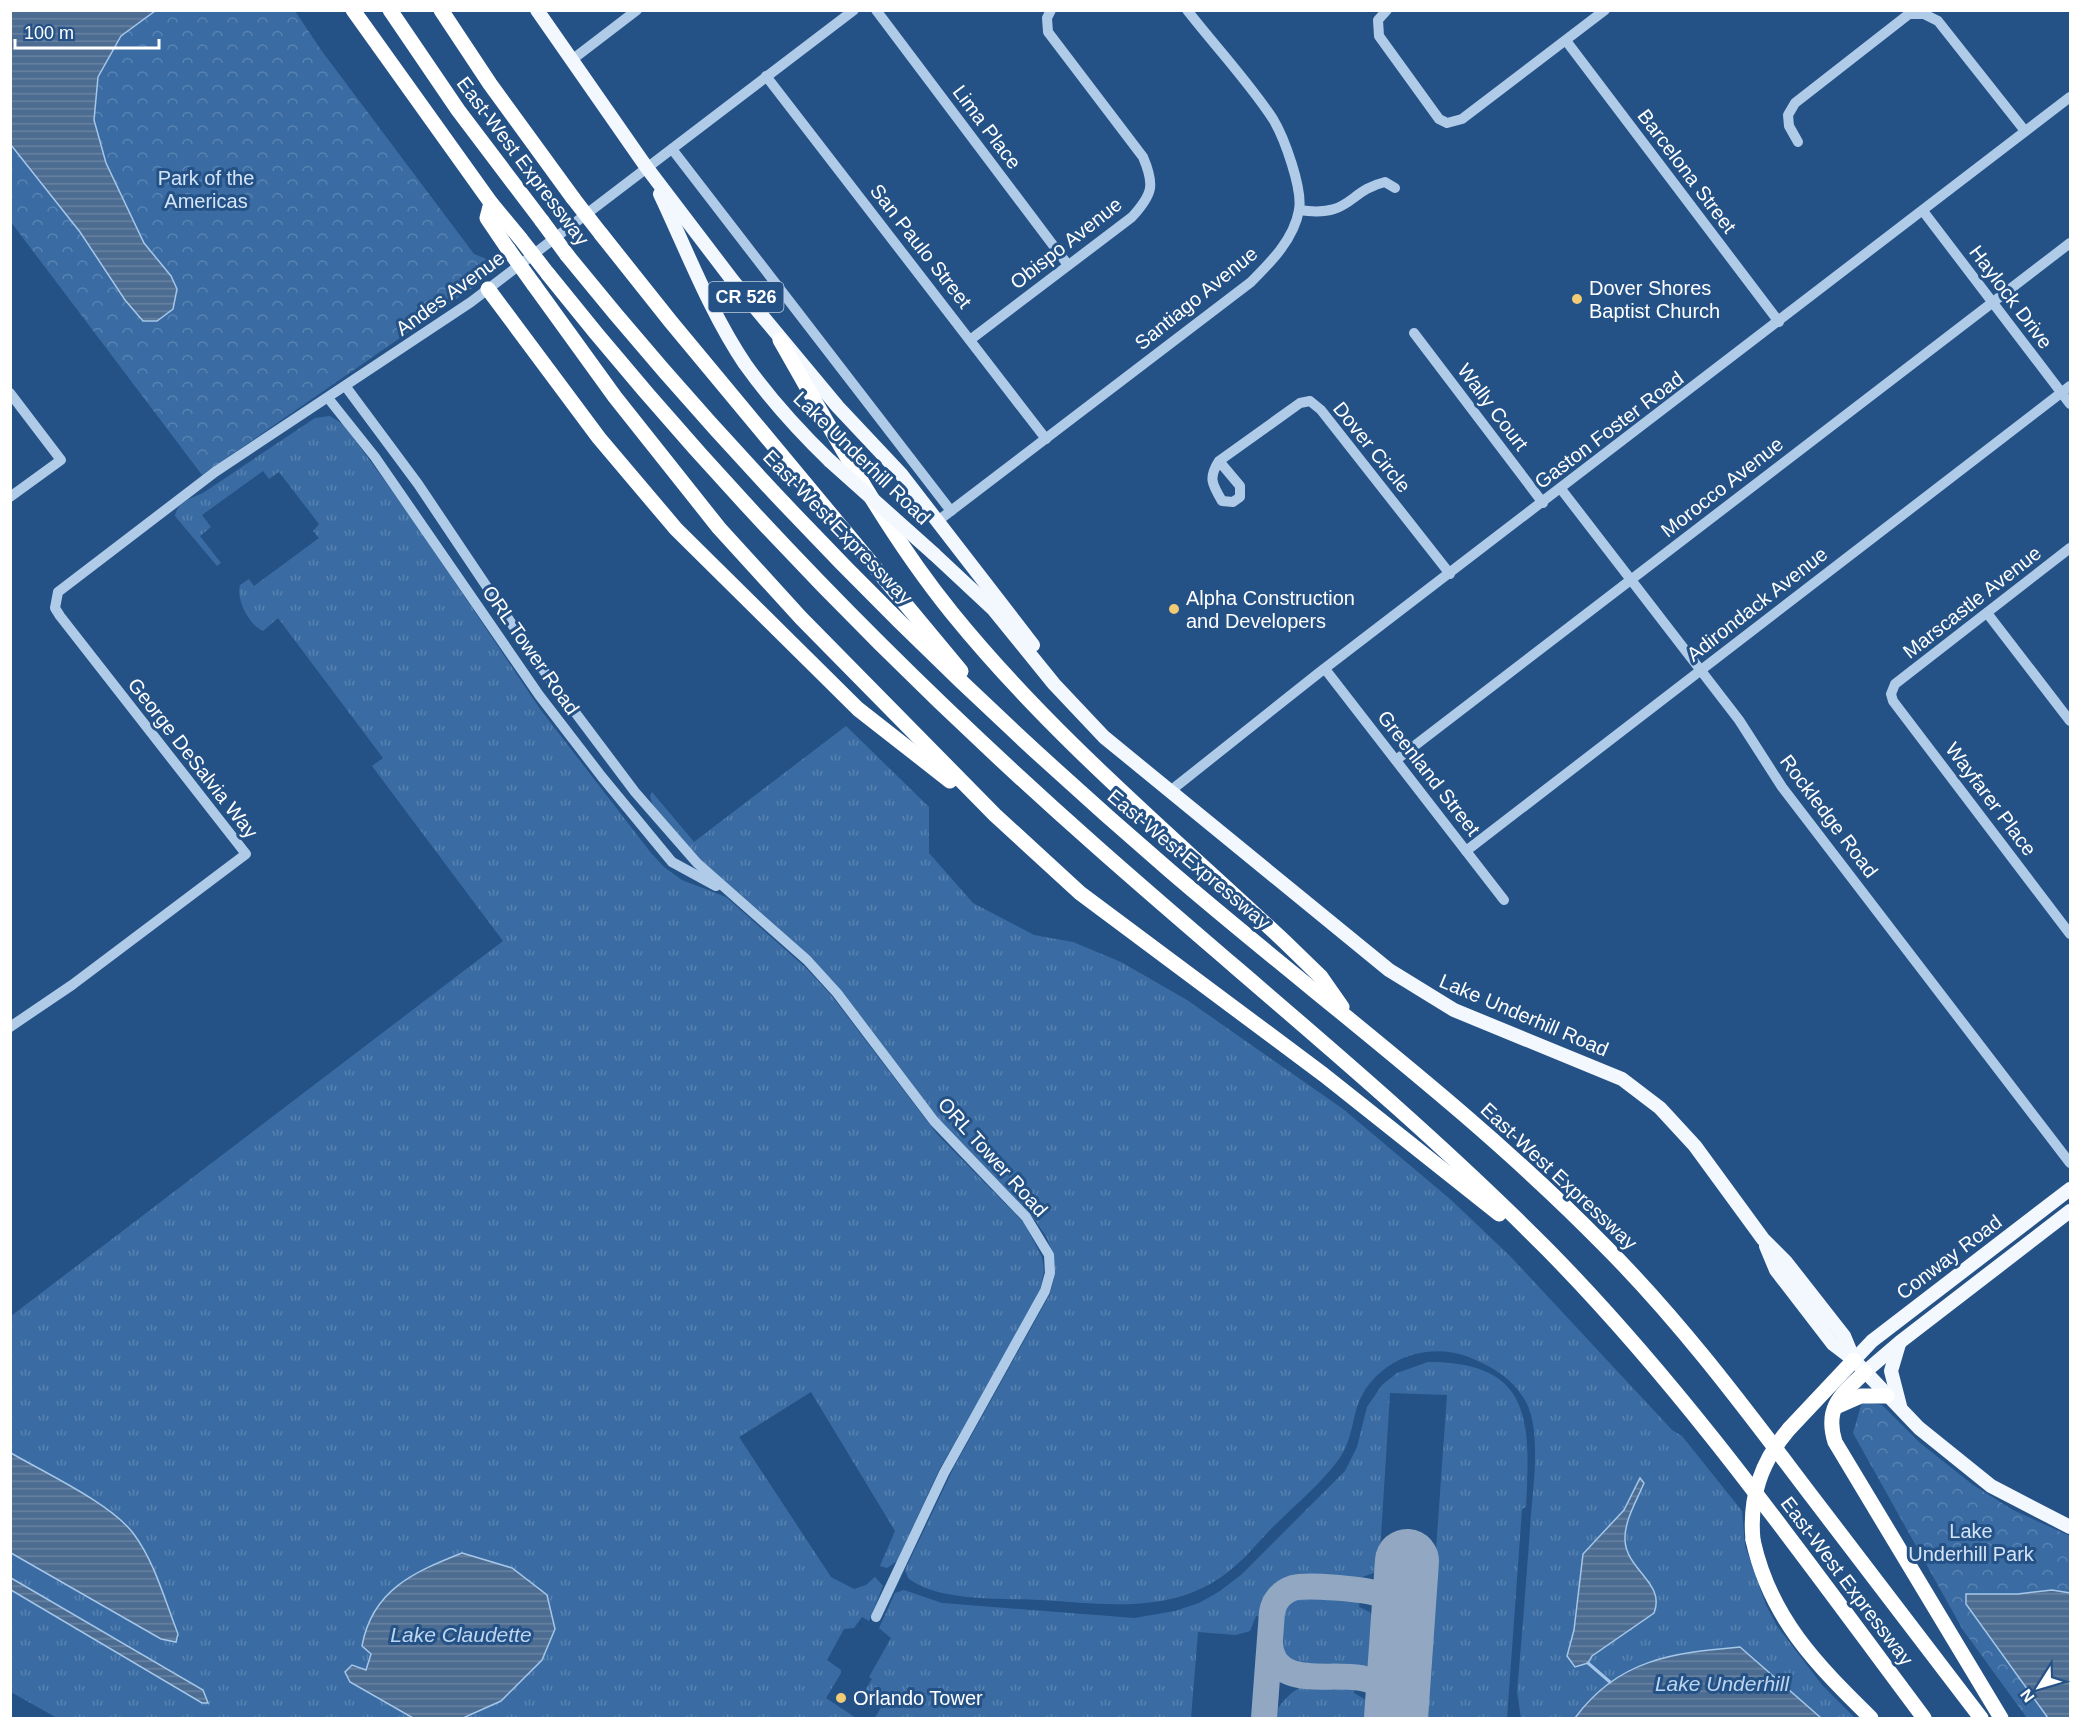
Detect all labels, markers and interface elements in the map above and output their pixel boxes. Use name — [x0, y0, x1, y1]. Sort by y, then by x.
scale bar — [15, 12, 159, 50]
text: 100 m — [24, 23, 74, 43]
street label: East-West Expressway — [452, 72, 594, 250]
street label: Lima Place — [948, 81, 1026, 173]
street label: Barcelona Street — [1633, 105, 1741, 237]
park label: Park of the Americas — [158, 167, 254, 212]
street label: San Paulo Street — [866, 180, 976, 313]
street label: Obispo Avenue — [1006, 193, 1126, 293]
street label: Haylock Drive — [1965, 241, 2057, 353]
street label: Santiago Avenue — [1130, 242, 1262, 354]
street label: Andes Avenue — [391, 246, 509, 340]
place label: Dover Shores Baptist Church — [1589, 277, 1720, 322]
road number: CR 526 — [708, 282, 783, 312]
marker: Dover Shores Baptist Church — [1570, 292, 1584, 306]
street label: Wally Court — [1453, 359, 1533, 455]
street label: Gaston Foster Road — [1530, 367, 1688, 493]
street label: Lake Underhill Road — [789, 387, 935, 529]
street label: Dover Circle — [1329, 397, 1415, 497]
street label: Morocco Avenue — [1657, 433, 1787, 541]
street label: East-West Expressway — [759, 446, 917, 608]
street label: Marscastle Avenue — [1899, 541, 2045, 663]
street label: Adirondack Avenue — [1682, 542, 1832, 666]
street label: ORL Tower Road — [478, 581, 584, 719]
place label: Alpha Construction and Developers — [1186, 587, 1355, 632]
marker: Alpha Construction and Developers — [1167, 602, 1181, 616]
street label: George DeSalvia Way — [124, 674, 262, 842]
street label: Greenland Street — [1373, 706, 1485, 840]
street label: Wayfarer Place — [1941, 738, 2041, 860]
street label: Rockledge Road — [1776, 750, 1882, 882]
street label: East-West Expressway — [1103, 785, 1275, 933]
street label: Lake Underhill Road — [1436, 969, 1612, 1061]
street label: ORL Tower Road — [934, 1093, 1052, 1221]
street label: East-West Expressway — [1476, 1098, 1642, 1254]
street label: Conway Road — [1892, 1210, 2006, 1304]
street label: East-West Expressway — [1776, 1492, 1918, 1670]
park label: Lake Underhill Park — [1908, 1520, 2035, 1565]
water label: Lake Claudette — [390, 1623, 532, 1646]
north arrow — [2009, 1657, 2069, 1717]
water label: Lake Underhill — [1655, 1672, 1790, 1695]
text: N — [2017, 1686, 2038, 1705]
place label: Orlando Tower — [853, 1687, 983, 1709]
marker: Orlando Tower — [834, 1691, 848, 1705]

